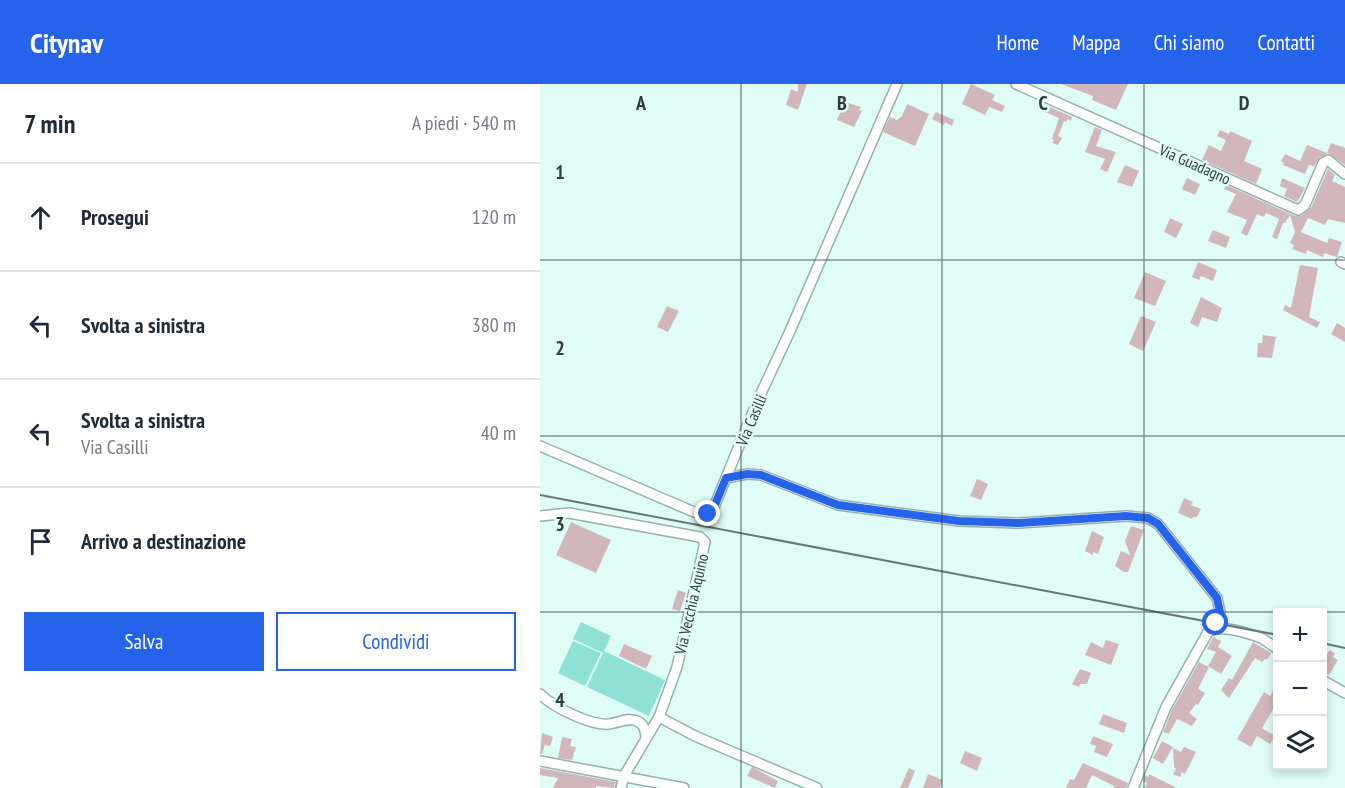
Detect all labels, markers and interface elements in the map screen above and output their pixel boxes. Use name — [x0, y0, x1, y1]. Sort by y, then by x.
text: Citynav — [30, 24, 103, 61]
text: Home — [997, 29, 1039, 56]
text: Mappa — [1072, 29, 1121, 56]
text: Chi siamo — [1154, 29, 1224, 56]
text: Contatti — [1257, 29, 1315, 56]
text: A — [635, 90, 647, 116]
text: B — [837, 90, 847, 116]
text: C — [1038, 90, 1048, 116]
text: D — [1239, 90, 1250, 116]
text: 7 min — [24, 107, 75, 140]
text: A piedi · 540 m — [412, 110, 516, 136]
street label: Via Guadagno — [1155, 139, 1234, 189]
text: 1 — [555, 159, 565, 185]
icon: ahead — [24, 201, 57, 234]
text: Prosegui — [81, 203, 149, 231]
text: 120 m — [472, 204, 516, 230]
icon: left — [24, 309, 57, 342]
text: Svolta a sinistra — [81, 311, 205, 339]
text: 380 m — [472, 312, 516, 338]
text: 2 — [555, 335, 565, 361]
street label: Via Casilli — [731, 391, 771, 450]
text: Svolta a sinistra — [81, 406, 205, 434]
icon: left — [24, 417, 57, 450]
text: 40 m — [481, 420, 516, 446]
text: Via Casilli — [81, 434, 149, 460]
route end — [694, 500, 720, 526]
text: 3 — [555, 511, 565, 537]
icon: arrive — [24, 525, 57, 558]
text: Arrivo a destinazione — [81, 527, 246, 555]
street label: Via Vecchia Aquino — [669, 551, 712, 657]
map controls — [1273, 608, 1327, 770]
button: + — [1273, 608, 1327, 662]
route start — [1202, 609, 1228, 635]
button: Salva — [24, 612, 264, 671]
button: Condividi — [276, 612, 516, 671]
button: − — [1273, 662, 1327, 716]
text: 4 — [555, 687, 565, 713]
button: layers — [1273, 716, 1327, 770]

